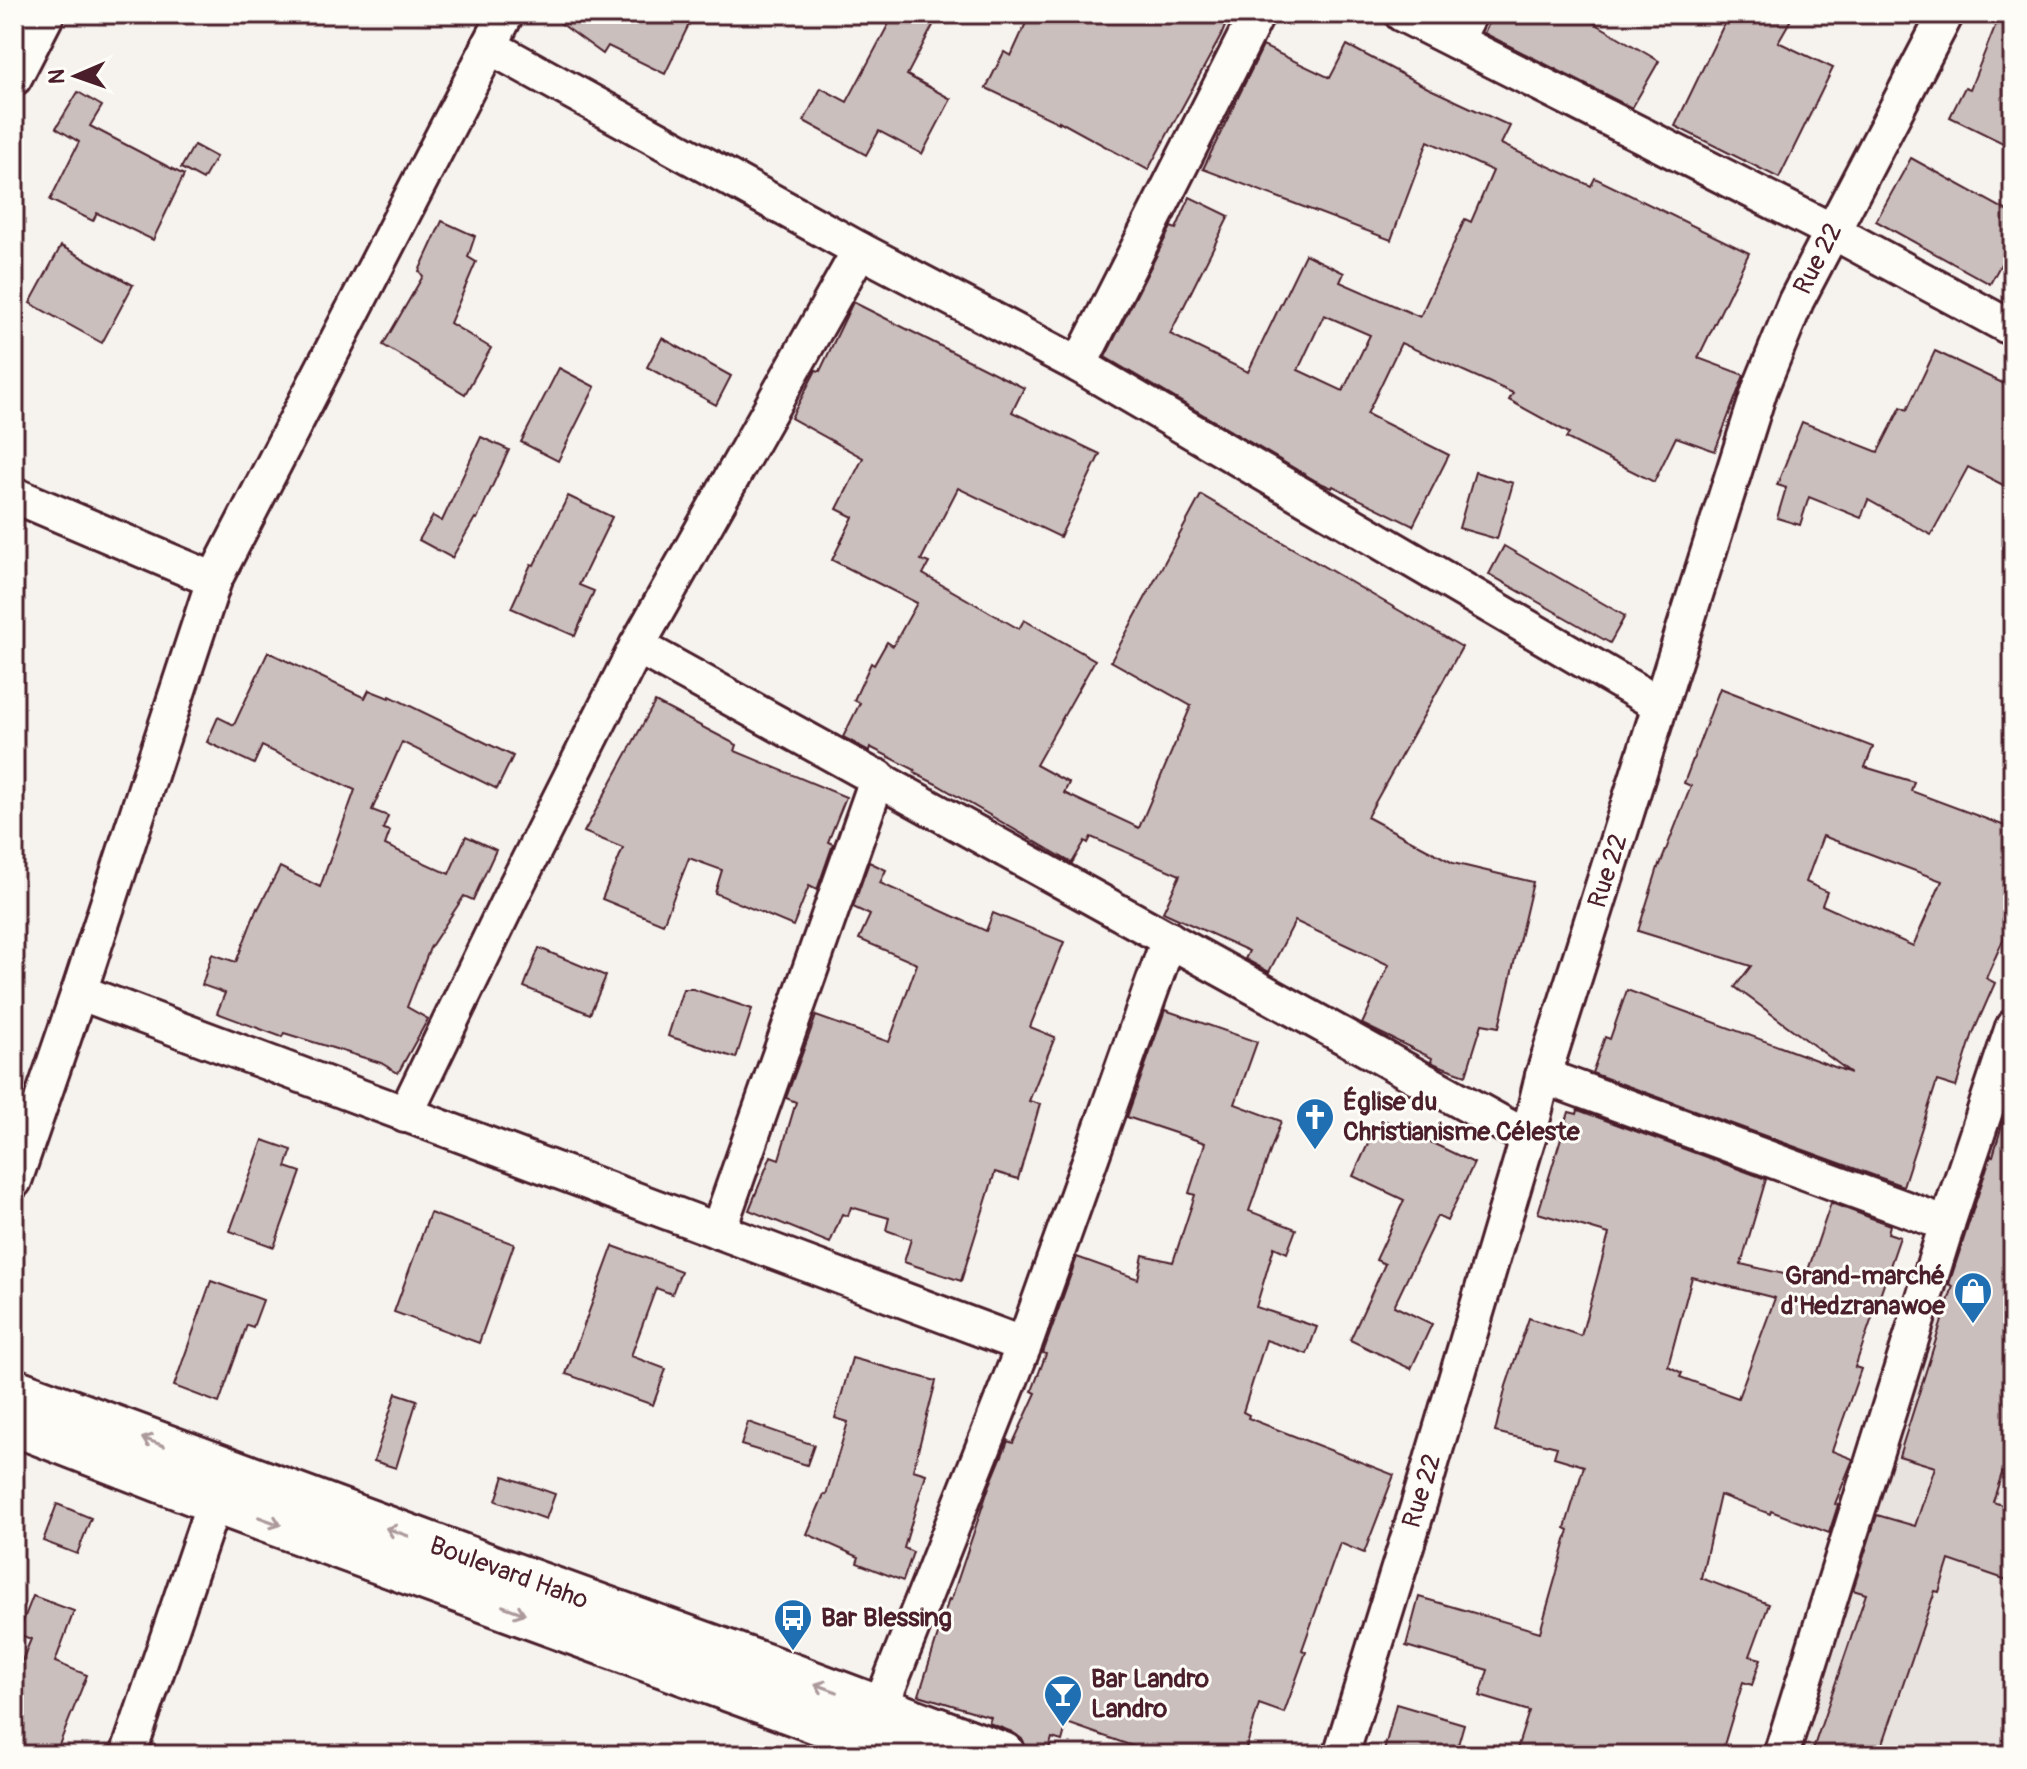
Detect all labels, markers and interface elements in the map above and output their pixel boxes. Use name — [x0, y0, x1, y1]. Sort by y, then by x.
north arrow — [36, 36, 116, 116]
text: N — [43, 69, 71, 85]
street label: Rue 22 — [1787, 218, 1849, 300]
street label: Rue 22 — [1581, 830, 1635, 912]
place label: Église du Christianisme Céleste — [1343, 1086, 1581, 1148]
church icon: Église du Christianisme Céleste — [1294, 1096, 1336, 1151]
place label: Grand-marché d'Hedzranawoe — [1781, 1260, 1946, 1322]
shop icon: Grand-marché d'Hedzranawoe — [1952, 1270, 1994, 1325]
one-way arrow — [141, 1433, 166, 1448]
street label: Rue 22 — [1396, 1450, 1448, 1532]
one-way arrow — [257, 1514, 282, 1529]
one-way arrow — [385, 1524, 410, 1538]
street label: Boulevard Haho — [425, 1530, 593, 1617]
bus stop icon: Bar Blessing — [772, 1597, 814, 1652]
place label: Bar Blessing — [821, 1602, 952, 1634]
one-way arrow — [501, 1603, 526, 1618]
place label: Bar Landro Landro — [1091, 1663, 1209, 1725]
bar icon: Bar Landro Landro — [1042, 1673, 1084, 1728]
one-way arrow — [814, 1680, 838, 1694]

